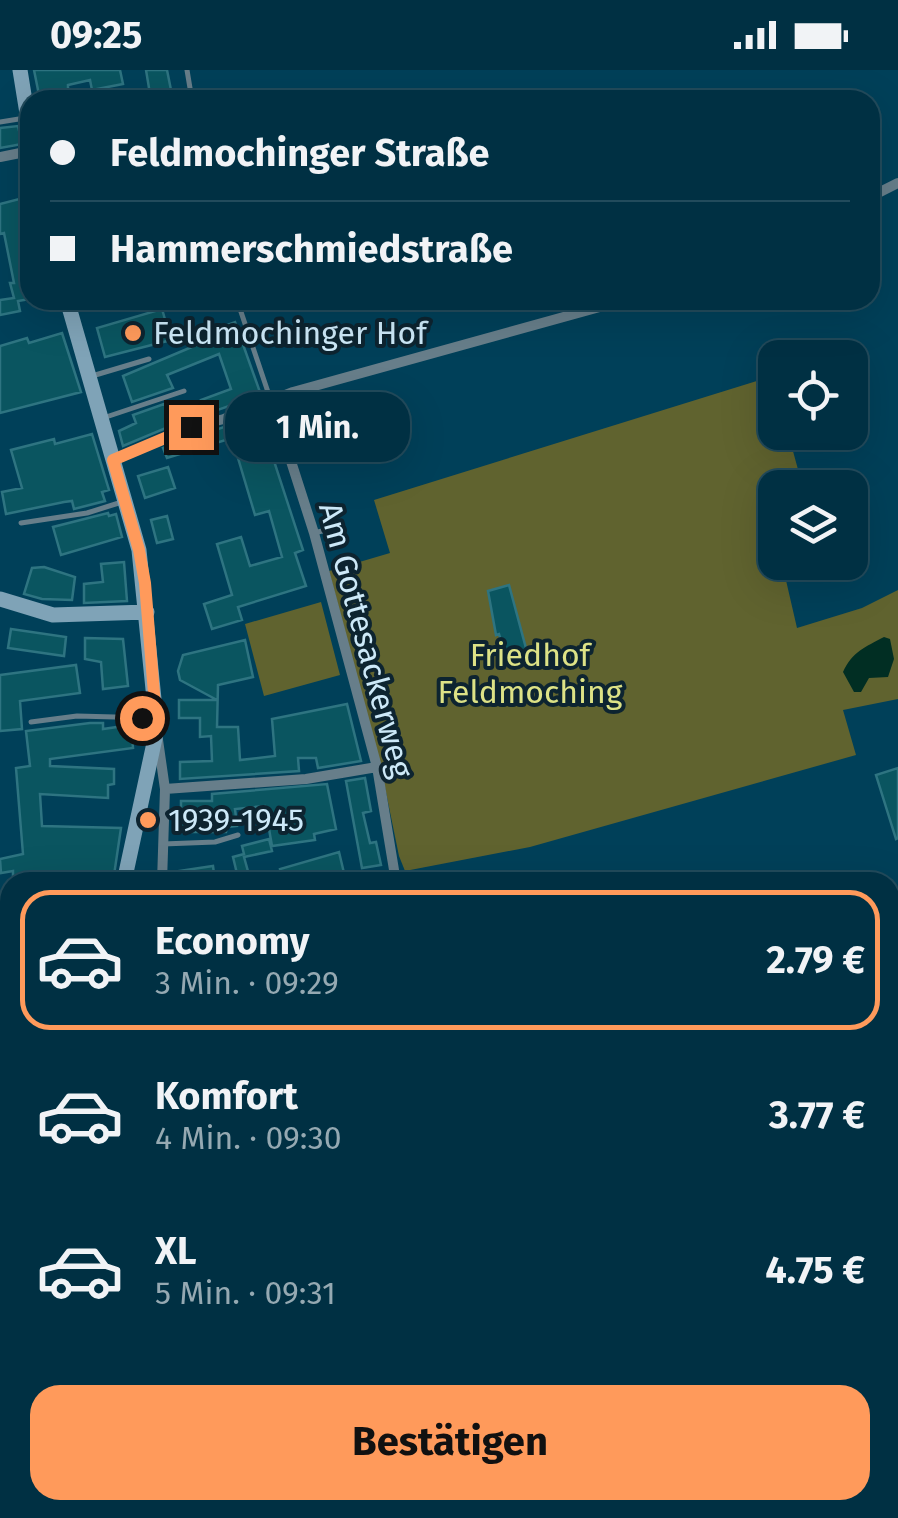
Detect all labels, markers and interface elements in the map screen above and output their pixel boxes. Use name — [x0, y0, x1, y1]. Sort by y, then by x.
text: 09:25 — [50, 12, 142, 58]
text: Feldmochinger Straße — [110, 130, 490, 176]
text: Hammerschmiedstraße — [110, 226, 513, 272]
place label: Feldmochinger Hof — [153, 314, 429, 352]
marker: Feldmochinger Hof — [122, 322, 144, 344]
map controls — [758, 340, 868, 580]
button: locate — [758, 340, 868, 450]
callout: 1 Min. — [226, 392, 411, 462]
route end — [169, 405, 214, 450]
text: 1 Min. — [276, 408, 359, 446]
button: layers — [758, 470, 868, 580]
street label: Am Gottesackerweg — [311, 498, 421, 782]
park label: Friedhof Feldmoching — [438, 636, 623, 711]
route start — [120, 696, 165, 741]
place label: 1939-1945 — [168, 801, 304, 839]
marker: 1939-1945 — [137, 809, 159, 831]
icon: car — [35, 915, 125, 1005]
text: Economy — [155, 918, 310, 964]
text: 2.79 € — [766, 937, 865, 983]
text: 3 Min. · 09:29 — [155, 964, 339, 1002]
icon: car — [35, 1070, 125, 1160]
text: Komfort — [155, 1073, 298, 1119]
text: 3.77 € — [769, 1092, 865, 1138]
text: 4 Min. · 09:30 — [155, 1119, 342, 1157]
icon: car — [35, 1225, 125, 1315]
text: XL — [155, 1228, 197, 1274]
text: 4.75 € — [765, 1247, 865, 1293]
text: 5 Min. · 09:31 — [155, 1274, 336, 1312]
button: Bestätigen — [30, 1385, 870, 1500]

